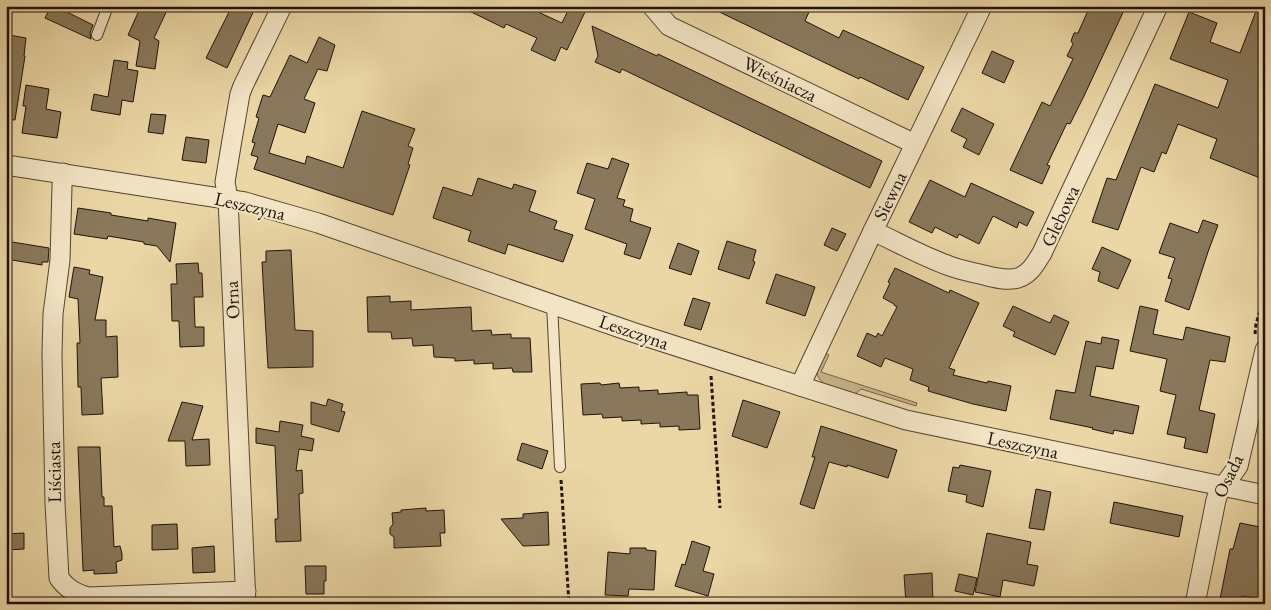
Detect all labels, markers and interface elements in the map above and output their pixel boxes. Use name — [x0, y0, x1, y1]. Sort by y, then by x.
street label: Wieśniacza — [739, 50, 822, 108]
street label: Siewna — [867, 167, 913, 225]
street label: Glebowa — [1035, 181, 1085, 251]
street label: Leszczyna — [212, 186, 288, 226]
street label: Orna — [218, 280, 245, 320]
street label: Leszczyna — [596, 308, 673, 356]
street label: Leszczyna — [985, 425, 1061, 465]
street label: Liściasta — [41, 441, 67, 503]
street label: Osada — [1207, 450, 1249, 502]

